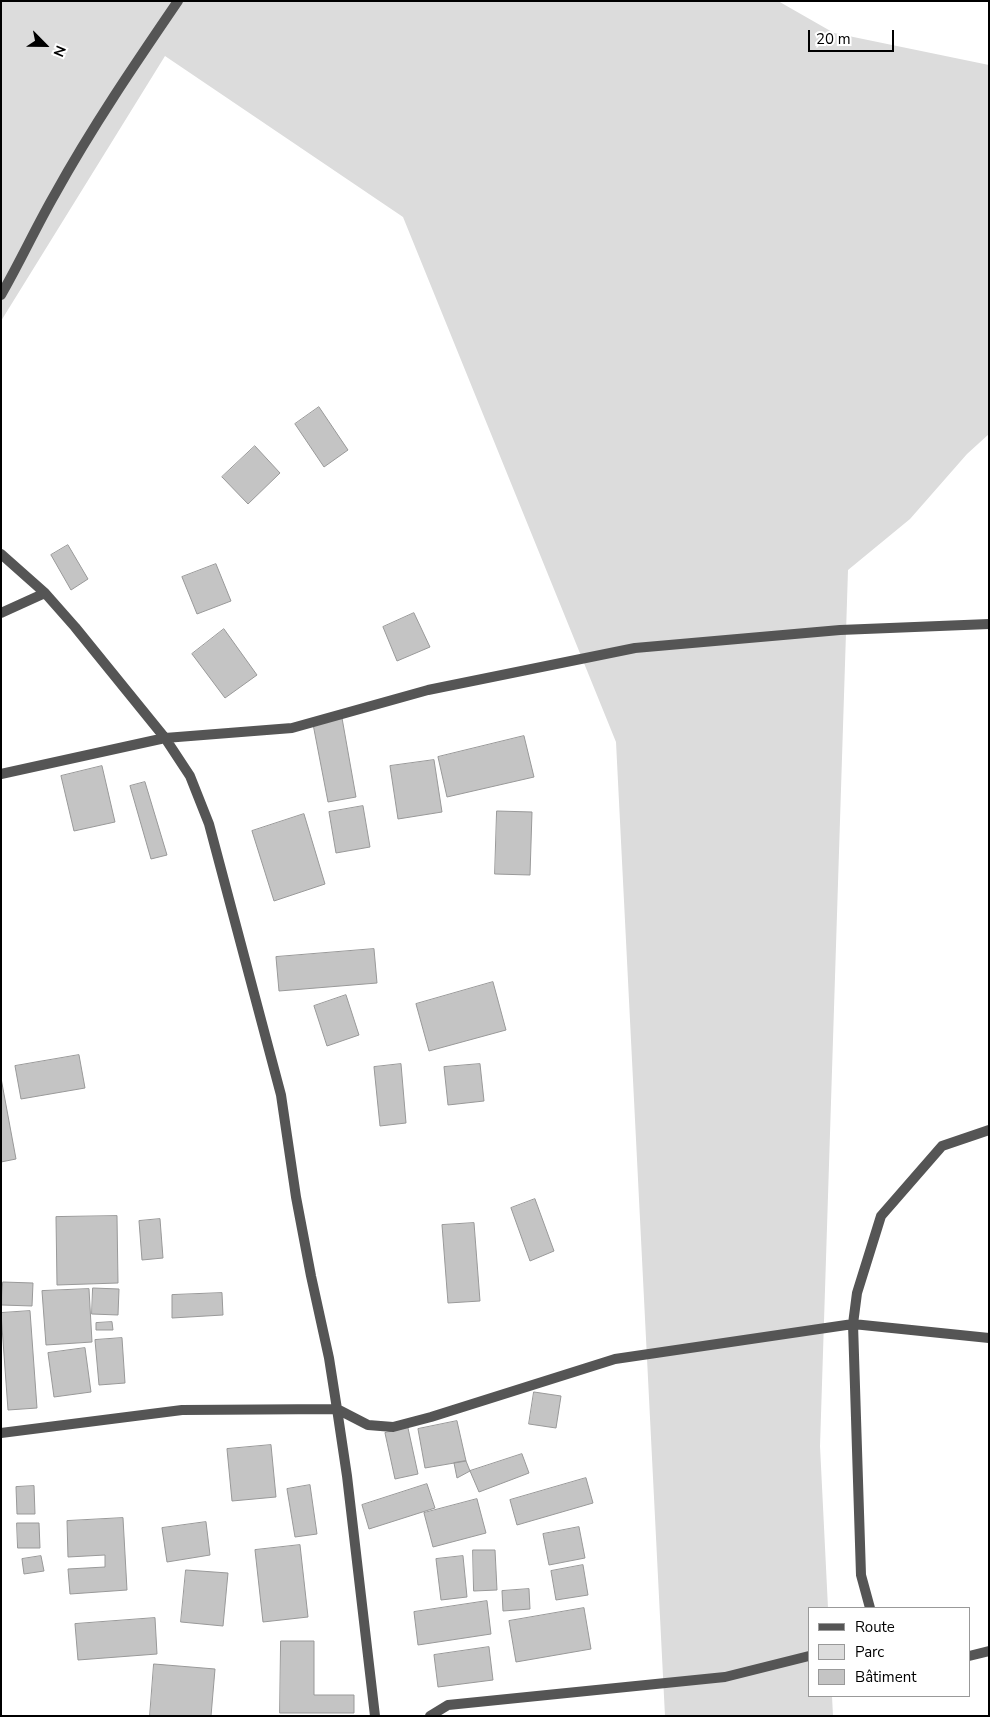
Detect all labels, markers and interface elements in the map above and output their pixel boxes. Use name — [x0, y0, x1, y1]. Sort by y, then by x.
north arrow — [20, 20, 70, 70]
scale bar — [810, 20, 896, 52]
text: 20 m — [816, 29, 851, 49]
text: N — [48, 43, 70, 60]
legend — [808, 1607, 970, 1697]
text: Route — [855, 1617, 895, 1637]
text: Parc — [855, 1642, 884, 1662]
text: Bâtiment — [855, 1667, 916, 1687]

